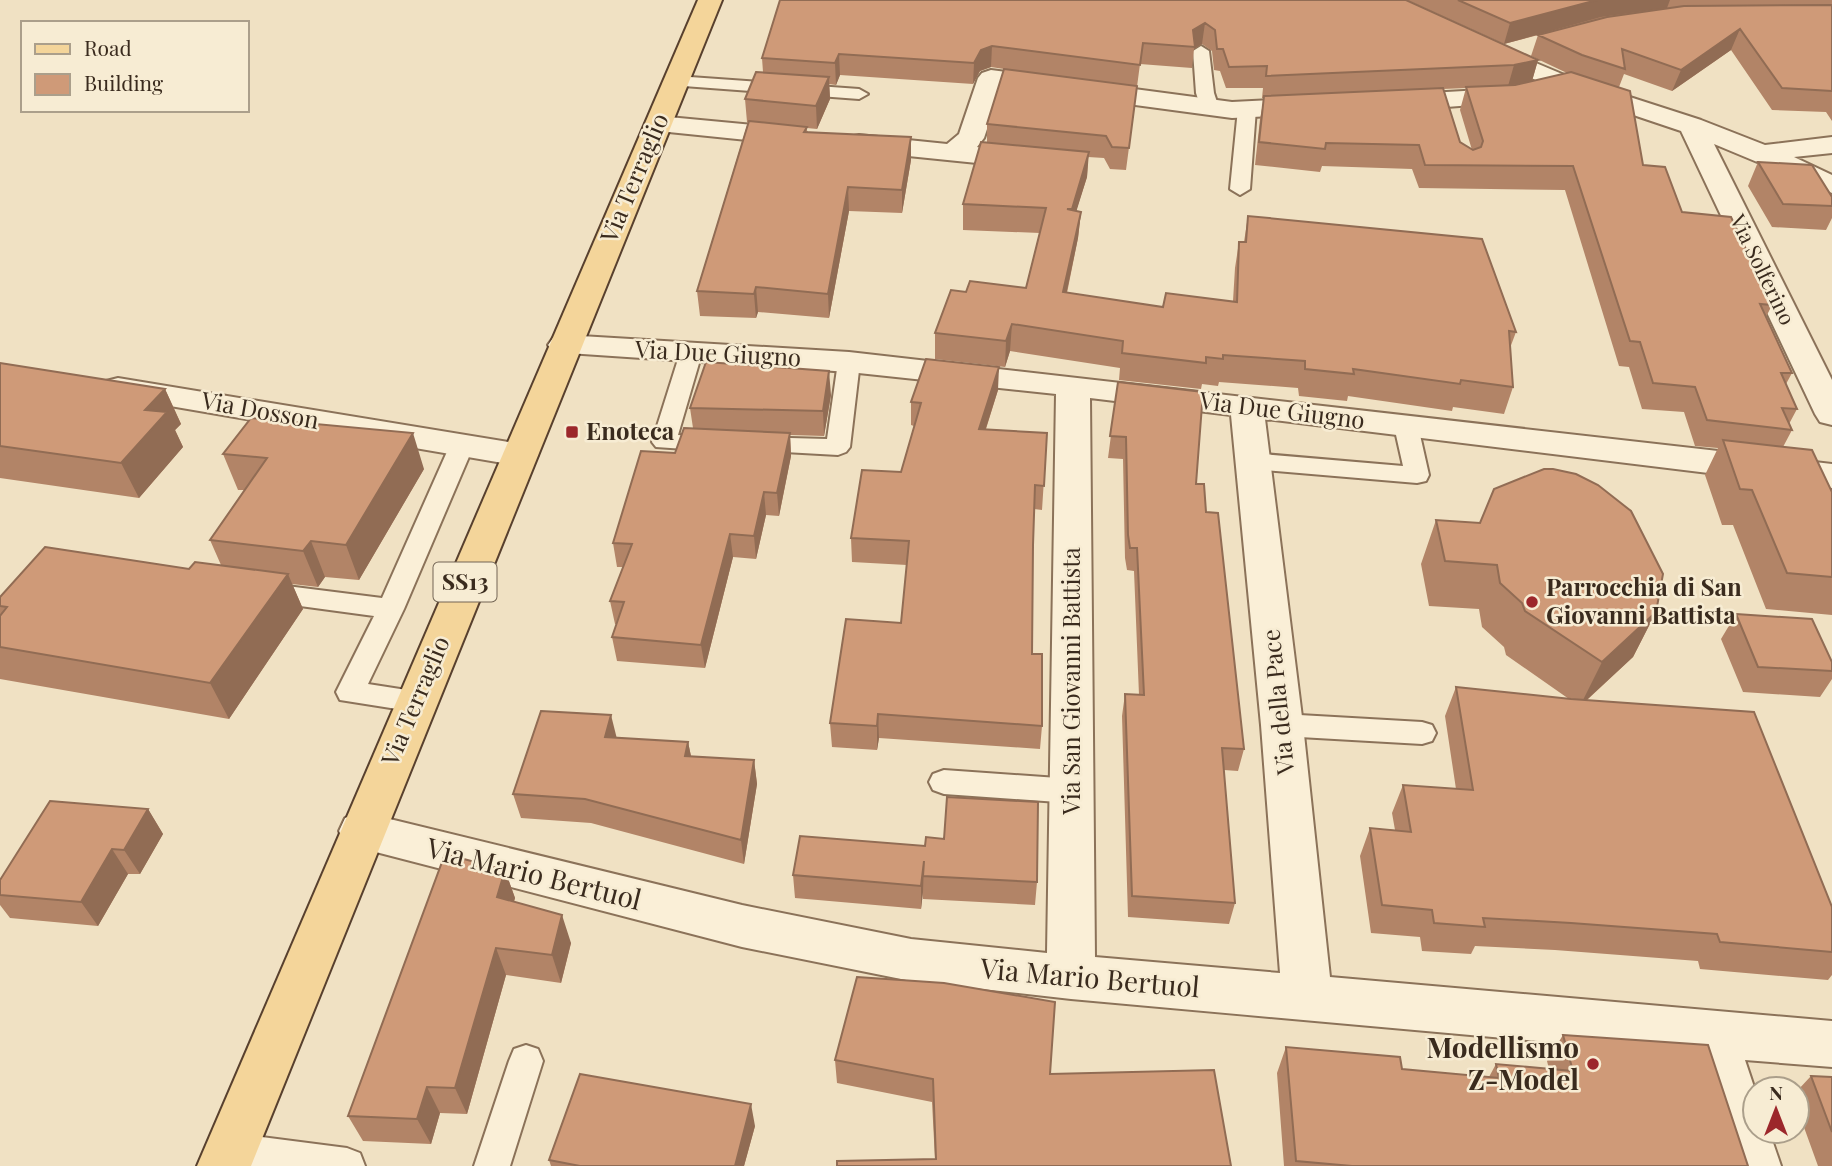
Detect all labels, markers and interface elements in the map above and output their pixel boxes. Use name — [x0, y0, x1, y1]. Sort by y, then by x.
legend — [21, 21, 248, 112]
text: Road — [84, 33, 132, 61]
text: Building — [84, 68, 163, 96]
street label: Via Terraglio — [591, 108, 675, 248]
street label: Via Solferino — [1725, 208, 1803, 329]
street label: Via Due Giugno — [633, 332, 802, 372]
street label: Via Dosson — [198, 383, 322, 435]
street label: Via Due Giugno — [1197, 383, 1367, 435]
place label: Enoteca — [586, 414, 675, 446]
marker: Enoteca — [564, 424, 580, 440]
street label: Via San Giovanni Battista — [1054, 547, 1086, 816]
road number: SS13 — [434, 562, 496, 602]
place label: Parrocchia di San Giovanni Battista — [1546, 570, 1742, 630]
marker: Parrocchia di San Giovanni Battista — [1524, 594, 1540, 610]
street label: Via della Pace — [1253, 628, 1301, 778]
street label: Via Terraglio — [372, 631, 456, 771]
street label: Via Mario Bertuol — [422, 828, 646, 917]
street label: Via Mario Bertuol — [978, 948, 1201, 1005]
place label: Modellismo Z-Model — [1426, 1028, 1579, 1097]
marker: Modellismo Z-Model — [1585, 1056, 1601, 1072]
north arrow — [1741, 1075, 1811, 1145]
text: N — [1769, 1079, 1783, 1105]

